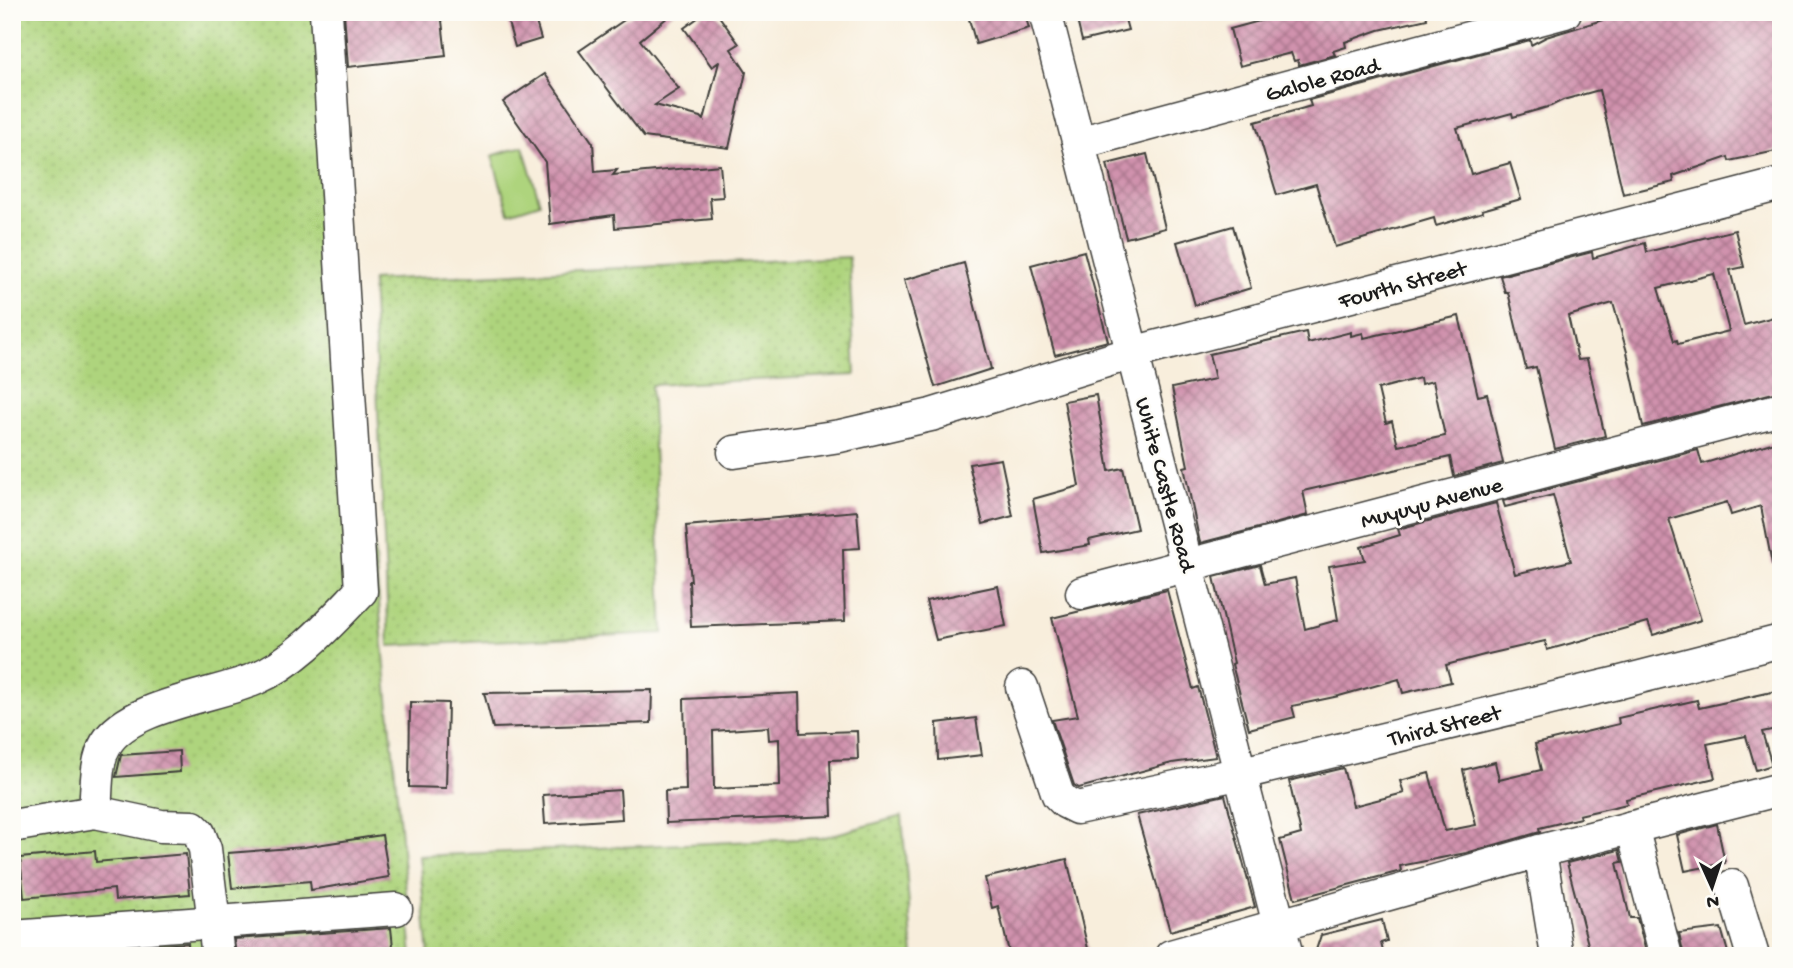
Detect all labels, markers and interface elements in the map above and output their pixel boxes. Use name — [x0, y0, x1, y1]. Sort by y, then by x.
street label: Galole Road — [1263, 53, 1384, 110]
street label: Fourth Street — [1335, 256, 1471, 317]
street label: White Castle Road — [1127, 395, 1200, 576]
street label: Muyuyu Avenue — [1358, 472, 1507, 536]
street label: Third Street — [1384, 700, 1505, 755]
north arrow — [1678, 852, 1748, 922]
text: N — [1706, 889, 1720, 912]

